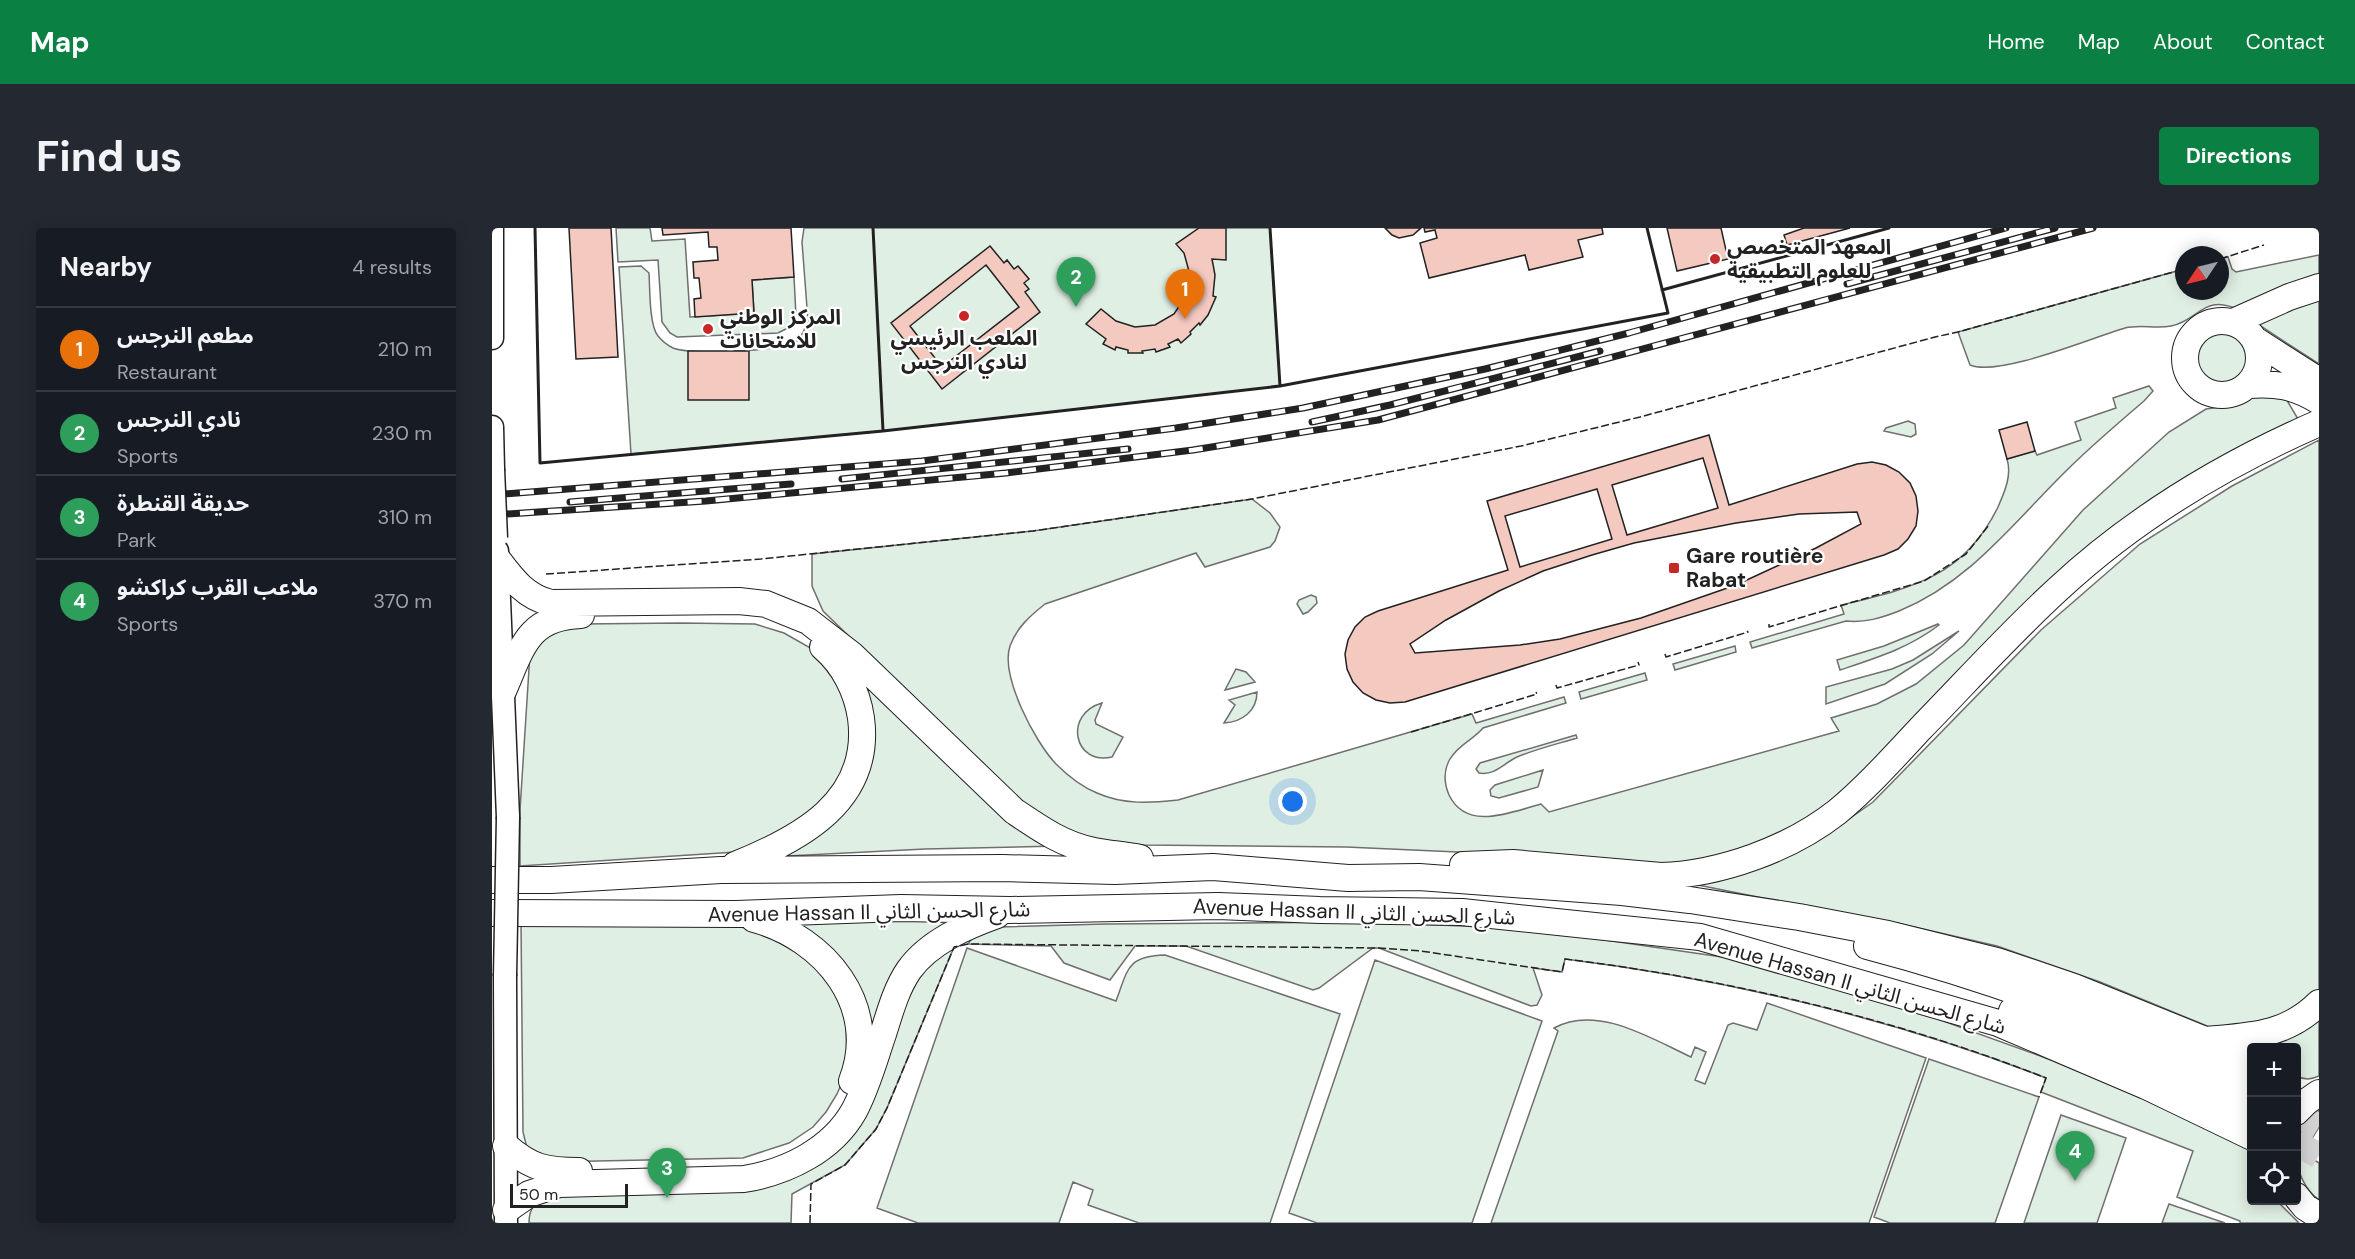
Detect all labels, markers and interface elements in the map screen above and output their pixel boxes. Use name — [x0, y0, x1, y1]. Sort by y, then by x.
text: Map — [30, 24, 90, 61]
text: Home — [1987, 28, 2045, 56]
text: Map — [2078, 28, 2120, 56]
text: About — [2153, 28, 2213, 56]
text: Contact — [2246, 28, 2325, 56]
button: Directions — [2159, 127, 2319, 185]
text: Find us — [36, 129, 182, 184]
place label: المعهد المتخصص للعلوم التطبيقية — [1727, 233, 1891, 287]
north arrow — [2175, 246, 2229, 300]
text: Nearby — [60, 250, 152, 284]
marker: المعهد المتخصص للعلوم التطبيقية — [1708, 252, 1722, 266]
text: 4 results — [352, 254, 432, 280]
pin: 2 — [1056, 257, 1096, 307]
pin: 1 — [1166, 270, 1204, 319]
place label: المركز الوطني للامتحانات — [720, 303, 841, 355]
marker: الملعب الرئيسي لنادي النرجس — [957, 309, 971, 323]
text: مطعم النرجس — [117, 321, 254, 350]
marker: المركز الوطني للامتحانات — [701, 322, 715, 336]
place label: الملعب الرئيسي لنادي النرجس — [890, 324, 1038, 379]
text: 1 — [76, 336, 83, 362]
text: 210 m — [377, 336, 432, 362]
text: Restaurant — [117, 359, 217, 385]
text: نادي النرجس — [117, 405, 241, 434]
text: 2 — [74, 420, 85, 446]
text: 230 m — [372, 420, 432, 446]
text: Sports — [117, 443, 178, 469]
text: حديقة القنطرة — [117, 489, 249, 518]
text: 3 — [73, 504, 86, 530]
text: 310 m — [377, 504, 432, 530]
text: Park — [117, 527, 157, 553]
place label: Gare routière Rabat — [1686, 542, 1823, 594]
marker: Gare routière Rabat — [1667, 561, 1681, 575]
text: ملاعب القرب كراكشو — [117, 573, 318, 602]
text: 4 — [73, 588, 86, 614]
text: 370 m — [373, 588, 432, 614]
text: Sports — [117, 611, 178, 637]
your location — [1278, 787, 1307, 816]
street label: Avenue Hassan II شارع الحسن الثاني — [1192, 892, 1516, 933]
street label: Avenue Hassan II شارع الحسن الثاني — [707, 895, 1031, 931]
street label: Avenue Hassan II شارع الحسن الثاني — [1690, 925, 2009, 1043]
map controls — [2247, 1043, 2301, 1205]
button: + — [2247, 1043, 2301, 1097]
button: − — [2247, 1097, 2301, 1151]
pin: 4 — [2056, 1132, 2094, 1181]
pin: 3 — [648, 1148, 687, 1198]
button: locate — [2247, 1151, 2301, 1205]
scale bar — [510, 1181, 628, 1208]
text: 50 m — [519, 1184, 558, 1205]

